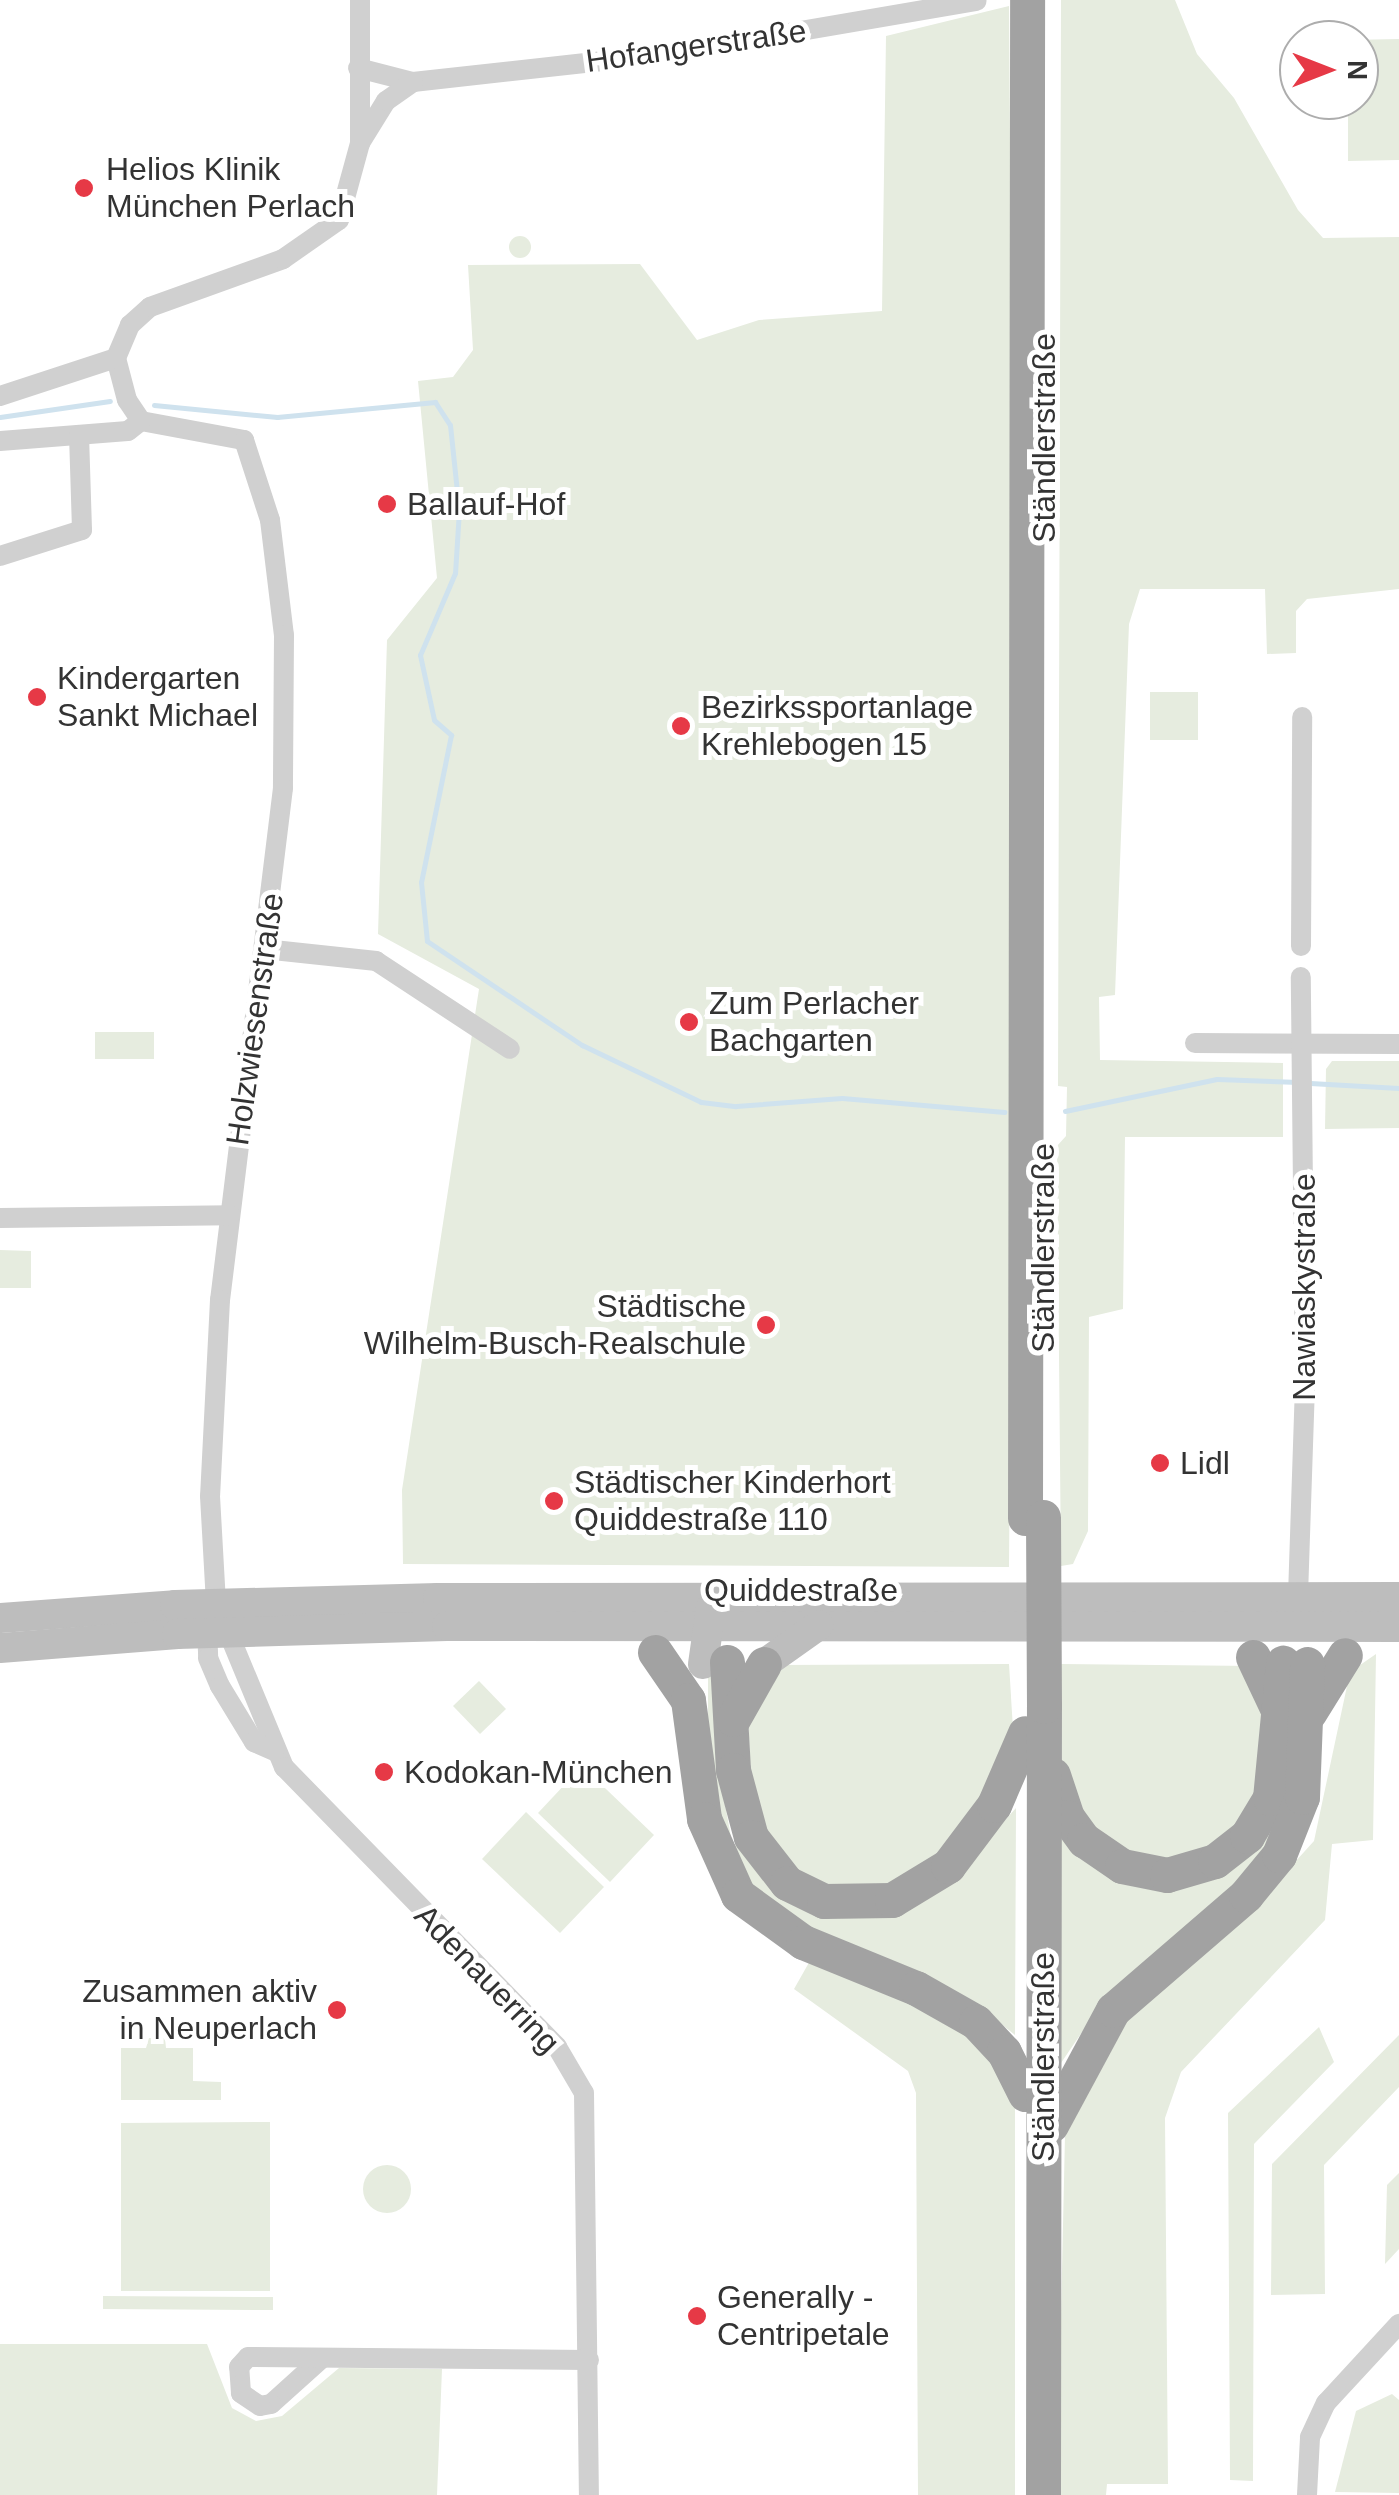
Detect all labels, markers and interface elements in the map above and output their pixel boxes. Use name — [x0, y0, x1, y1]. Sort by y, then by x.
street label: Hofangerstraße — [583, 12, 809, 80]
north arrow — [1279, 20, 1379, 120]
text: N — [1342, 60, 1373, 80]
place label: Helios Klinik München Perlach — [106, 151, 355, 226]
marker: Helios Klinik München Perlach — [71, 175, 97, 201]
street label: Ständlerstraße — [1025, 333, 1063, 543]
place label: Ballauf-Hof — [407, 485, 565, 523]
marker: Ballauf-Hof — [376, 493, 398, 515]
place label: Kindergarten Sankt Michael — [57, 660, 258, 735]
marker: Kindergarten Sankt Michael — [26, 686, 48, 708]
place label: Bezirkssportanlage Krehlebogen 15 — [701, 689, 973, 764]
marker: Bezirkssportanlage Krehlebogen 15 — [670, 715, 692, 737]
street label: Holzwiesenstraße — [218, 890, 292, 1148]
place label: Zum Perlacher Bachgarten — [709, 985, 919, 1060]
marker: Zum Perlacher Bachgarten — [678, 1011, 700, 1033]
street label: Ständlerstraße — [1024, 1143, 1062, 1353]
street label: Nawiaskystraße — [1285, 1173, 1323, 1401]
place label: Städtische Wilhelm-Busch-Realschule — [364, 1288, 746, 1363]
marker: Städtische Wilhelm-Busch-Realschule — [755, 1314, 777, 1336]
place label: Lidl — [1180, 1444, 1230, 1482]
marker: Lidl — [1149, 1452, 1171, 1474]
place label: Städtischer Kinderhort Quiddestraße 110 — [574, 1464, 891, 1539]
marker: Städtischer Kinderhort Quiddestraße 110 — [543, 1490, 565, 1512]
street label: Quiddestraße — [704, 1571, 898, 1609]
place label: Kodokan-München — [404, 1753, 673, 1791]
marker: Kodokan-München — [373, 1761, 395, 1783]
street label: Adenauerring — [406, 1897, 568, 2061]
street label: Ständlerstraße — [1024, 1952, 1062, 2162]
place label: Zusammen aktiv in Neuperlach — [82, 1973, 317, 2048]
marker: Zusammen aktiv in Neuperlach — [326, 1999, 348, 2021]
place label: Generally - Centripetale — [717, 2279, 890, 2354]
marker: Generally - Centripetale — [686, 2305, 708, 2327]

